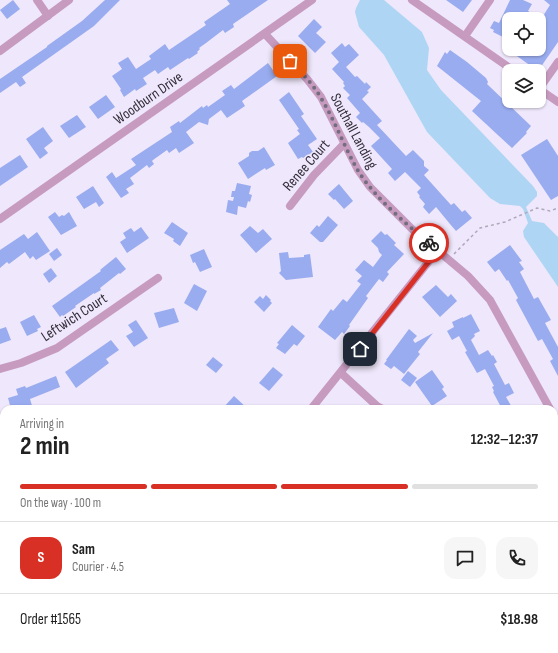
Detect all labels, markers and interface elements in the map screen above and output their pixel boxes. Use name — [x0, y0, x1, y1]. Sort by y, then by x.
map controls — [502, 12, 546, 108]
button: locate — [502, 12, 546, 56]
pin — [273, 44, 307, 78]
icon: bag — [279, 50, 301, 72]
button: layers — [502, 64, 546, 108]
street label: Woodburn Drive — [110, 68, 187, 129]
street label: Southall Landing — [326, 90, 381, 172]
street label: Renee Court — [279, 135, 334, 195]
courier — [409, 223, 449, 263]
icon: bike — [418, 232, 440, 254]
street label: Leftwich Court — [38, 289, 111, 346]
pin — [343, 332, 377, 366]
icon: home — [349, 338, 371, 360]
text: Arriving in — [20, 416, 64, 432]
text: 12:32–12:37 — [471, 430, 538, 449]
text: 2 min — [20, 431, 70, 462]
text: On the way · 100 m — [20, 495, 101, 511]
button: chat — [444, 537, 486, 579]
button: phone — [496, 537, 538, 579]
text: Sam — [72, 540, 95, 559]
text: S — [38, 548, 44, 567]
text: Courier · 4.5 — [72, 559, 124, 575]
text: Order #1565 — [20, 610, 81, 629]
text: $18.98 — [500, 610, 538, 629]

